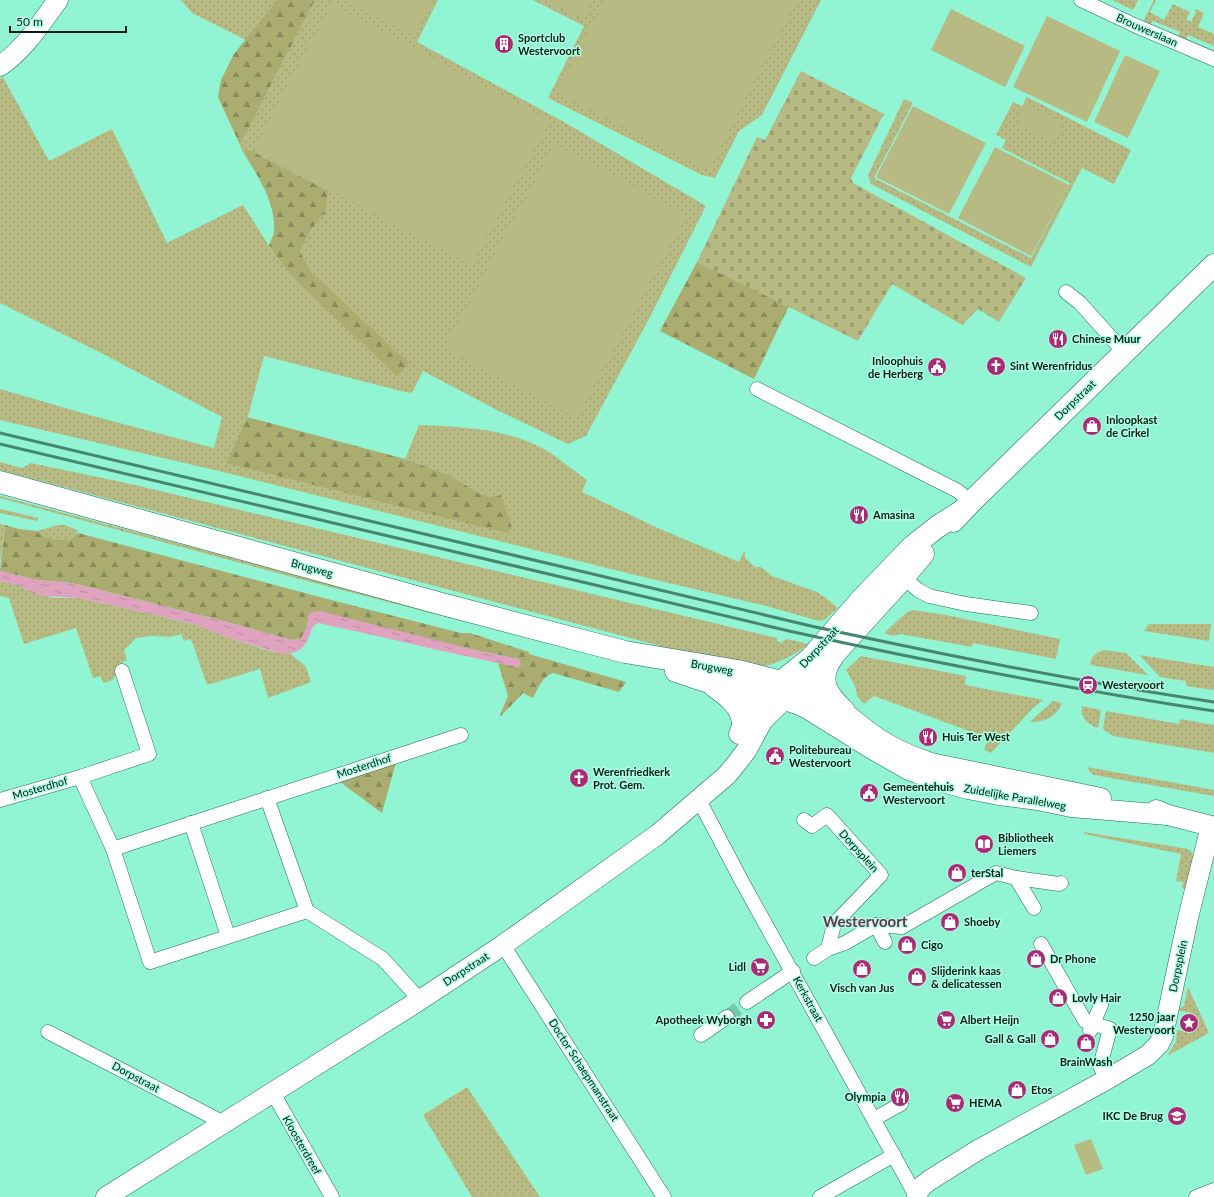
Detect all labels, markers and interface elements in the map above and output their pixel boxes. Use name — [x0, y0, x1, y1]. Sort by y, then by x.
scale bar — [10, 8, 126, 34]
street label: Brouwerslaan — [1114, 10, 1180, 49]
text: 50 m — [16, 14, 43, 29]
place label: Sportclub Westervoort — [518, 31, 581, 57]
building icon: Sportclub Westervoort — [493, 33, 515, 55]
restaurant icon: Chinese Muur — [1047, 328, 1069, 350]
place label: Chinese Muur — [1072, 332, 1141, 345]
place label: Inloophuis de Herberg — [868, 354, 923, 380]
church icon: Sint Werenfridus — [985, 355, 1007, 377]
public building icon: Inloophuis de Herberg — [926, 356, 948, 378]
place label: Sint Werenfridus — [1010, 359, 1093, 372]
street label: Dorpstraat — [1051, 377, 1098, 422]
place label: Inloopkast de Cirkel — [1106, 413, 1158, 439]
shop icon: Inloopkast de Cirkel — [1081, 415, 1103, 437]
restaurant icon: Amasina — [848, 504, 870, 526]
place label: Amasina — [872, 508, 915, 521]
street label: Brugweg — [290, 556, 335, 579]
street label: Dorpstraat — [796, 623, 841, 670]
street label: Brugweg — [690, 656, 735, 677]
station icon: Westervoort — [1077, 674, 1099, 696]
place label: Westervoort — [1102, 678, 1165, 691]
restaurant icon: Huis Ter West — [917, 726, 939, 748]
place label: Huis Ter West — [942, 730, 1011, 743]
place label: Politebureau Westervoort — [789, 743, 852, 769]
public building icon: Politebureau Westervoort — [764, 745, 786, 767]
street label: Mosterdhof — [335, 751, 393, 780]
place label: Werenfriedkerk Prot. Gem. — [593, 765, 670, 791]
church icon: Werenfriedkerk Prot. Gem. — [568, 767, 590, 789]
street label: Mosterdhof — [11, 773, 69, 802]
place label: Gemeentehuis Westervoort — [883, 780, 954, 806]
street label: Zuidelijke Parallelweg — [963, 781, 1068, 812]
public building icon: Gemeentehuis Westervoort — [858, 782, 880, 804]
street label: Dorpsplein — [837, 827, 882, 875]
place label: Bibliotheek Liemers — [998, 831, 1054, 857]
library icon: Bibliotheek Liemers — [973, 833, 995, 855]
shop icon: terStal — [946, 862, 968, 884]
place label: terStal — [971, 866, 1003, 879]
shop icon: Shoeby — [939, 911, 961, 933]
district label: Westervoort — [823, 912, 908, 930]
place label: Shoeby — [964, 915, 1000, 928]
shop icon: Cigo — [896, 934, 918, 956]
place label: Cigo — [921, 938, 943, 951]
street label: Dorpsplein — [1166, 939, 1189, 993]
shop icon: Dr Phone — [1025, 948, 1047, 970]
street label: Dorpstraat — [440, 949, 491, 988]
place label: Dr Phone — [1050, 952, 1096, 965]
supermarket icon: Lidl — [749, 956, 771, 978]
shop icon: Visch van Jus — [851, 958, 873, 980]
place label: Lidl — [729, 960, 746, 973]
place label: Slijderink kaas & delicatessen — [931, 964, 1002, 990]
shop icon: Slijderink kaas & delicatessen — [906, 966, 928, 988]
street label: Kerkstraat — [791, 974, 826, 1024]
place label: Visch van Jus — [829, 981, 894, 994]
shop icon: Lovly Hair — [1047, 987, 1069, 1009]
place label: Lovly Hair — [1072, 991, 1122, 1004]
pharmacy icon: Apotheek Wyborgh — [755, 1009, 777, 1031]
supermarket icon: Albert Heijn — [935, 1009, 957, 1031]
place label: 1250 jaar Westervoort — [1113, 1010, 1176, 1036]
place icon: 1250 jaar Westervoort — [1178, 1012, 1200, 1034]
place label: Apotheek Wyborgh — [655, 1013, 752, 1026]
place label: Albert Heijn — [959, 1013, 1019, 1026]
street label: Doctor Schaepmanstraat — [546, 1016, 622, 1123]
shop icon: Gall & Gall — [1039, 1028, 1061, 1050]
place label: Gall & Gall — [985, 1032, 1036, 1045]
shop icon: BrainWash — [1075, 1032, 1097, 1054]
place label: BrainWash — [1060, 1055, 1112, 1068]
street label: Dorpstraat — [110, 1059, 162, 1095]
shop icon: Etos — [1006, 1079, 1028, 1101]
place label: Etos — [1031, 1083, 1052, 1096]
restaurant icon: Olympia — [889, 1086, 911, 1108]
place label: Olympia — [845, 1090, 886, 1103]
supermarket icon: HEMA — [944, 1092, 966, 1114]
place label: HEMA — [969, 1096, 1002, 1109]
school or university icon: IKC De Brug — [1166, 1105, 1188, 1127]
place label: IKC De Brug — [1103, 1109, 1163, 1122]
street label: Kloosterdreef — [280, 1113, 325, 1177]

